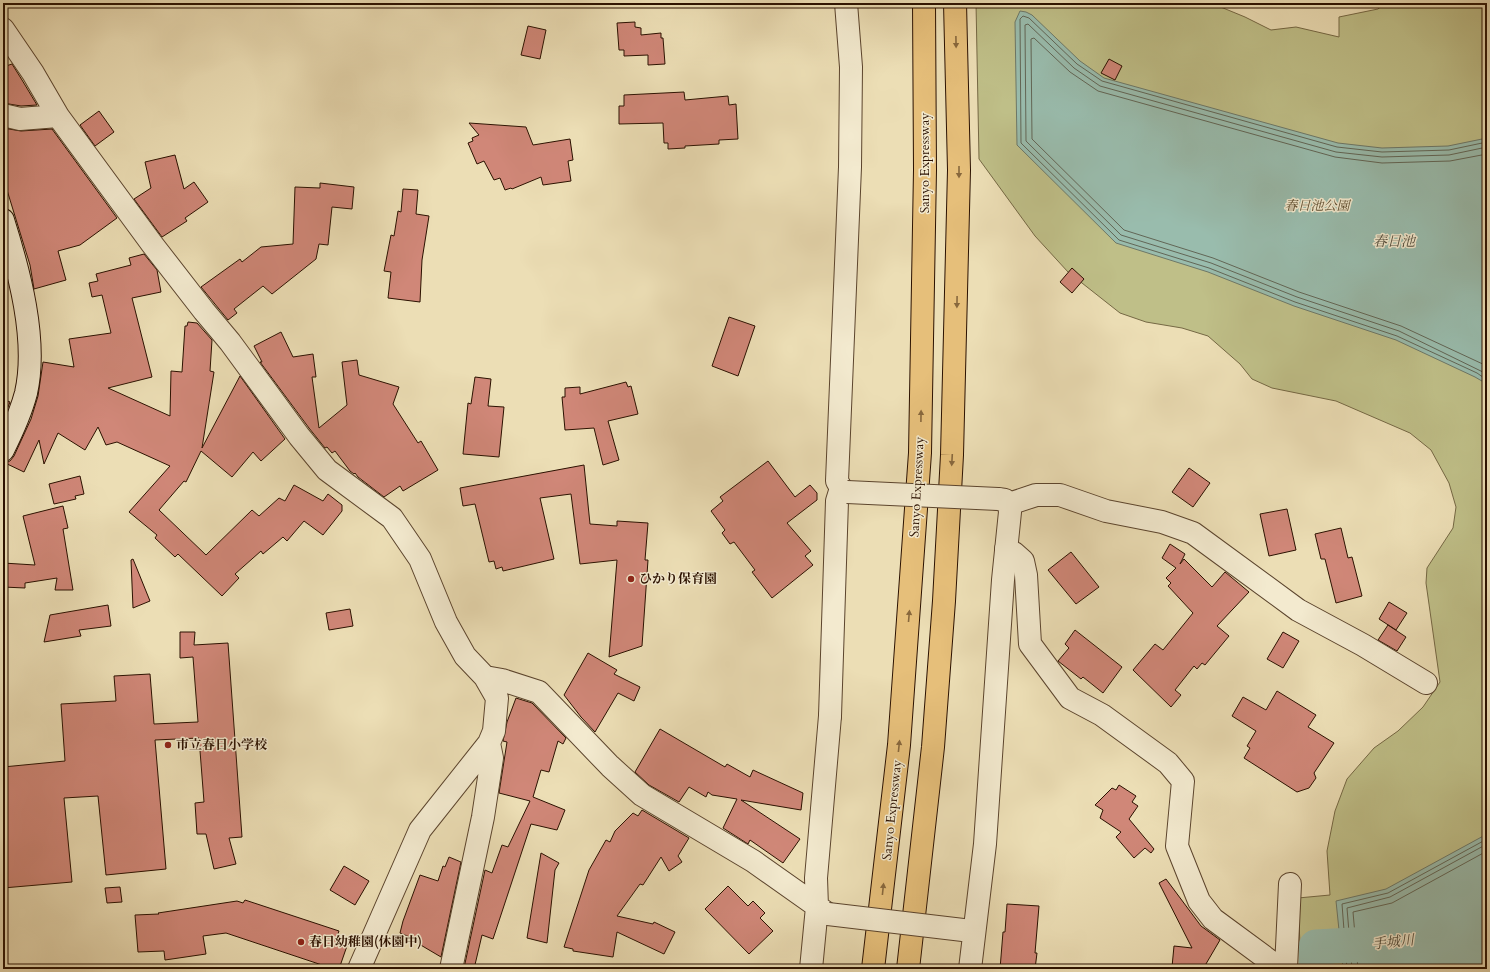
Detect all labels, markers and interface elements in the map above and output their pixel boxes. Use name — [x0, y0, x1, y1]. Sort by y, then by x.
one-way arrow — [953, 36, 959, 49]
street label: Sanyo Expressway — [916, 113, 934, 213]
one-way arrow — [956, 166, 962, 179]
park label: 春日池公園 — [1284, 197, 1351, 215]
water label: 春日池 — [1373, 232, 1417, 251]
one-way arrow — [954, 296, 960, 309]
one-way arrow — [917, 410, 924, 422]
street label: Sanyo Expressway — [905, 436, 929, 538]
one-way arrow — [949, 454, 955, 467]
place label: ひかり保育園 — [639, 570, 717, 588]
marker: ひかり保育園 — [626, 574, 636, 584]
one-way arrow — [906, 610, 913, 622]
place label: 市立春日小学校 — [176, 736, 268, 754]
marker: 市立春日小学校 — [163, 740, 173, 750]
one-way arrow — [896, 740, 902, 752]
street label: Sanyo Expressway — [878, 759, 906, 861]
one-way arrow — [880, 883, 886, 895]
water label: 手城川 — [1371, 930, 1417, 954]
place label: 春日幼稚園(休園中) — [309, 933, 422, 951]
marker: 春日幼稚園(休園中) — [296, 937, 306, 947]

